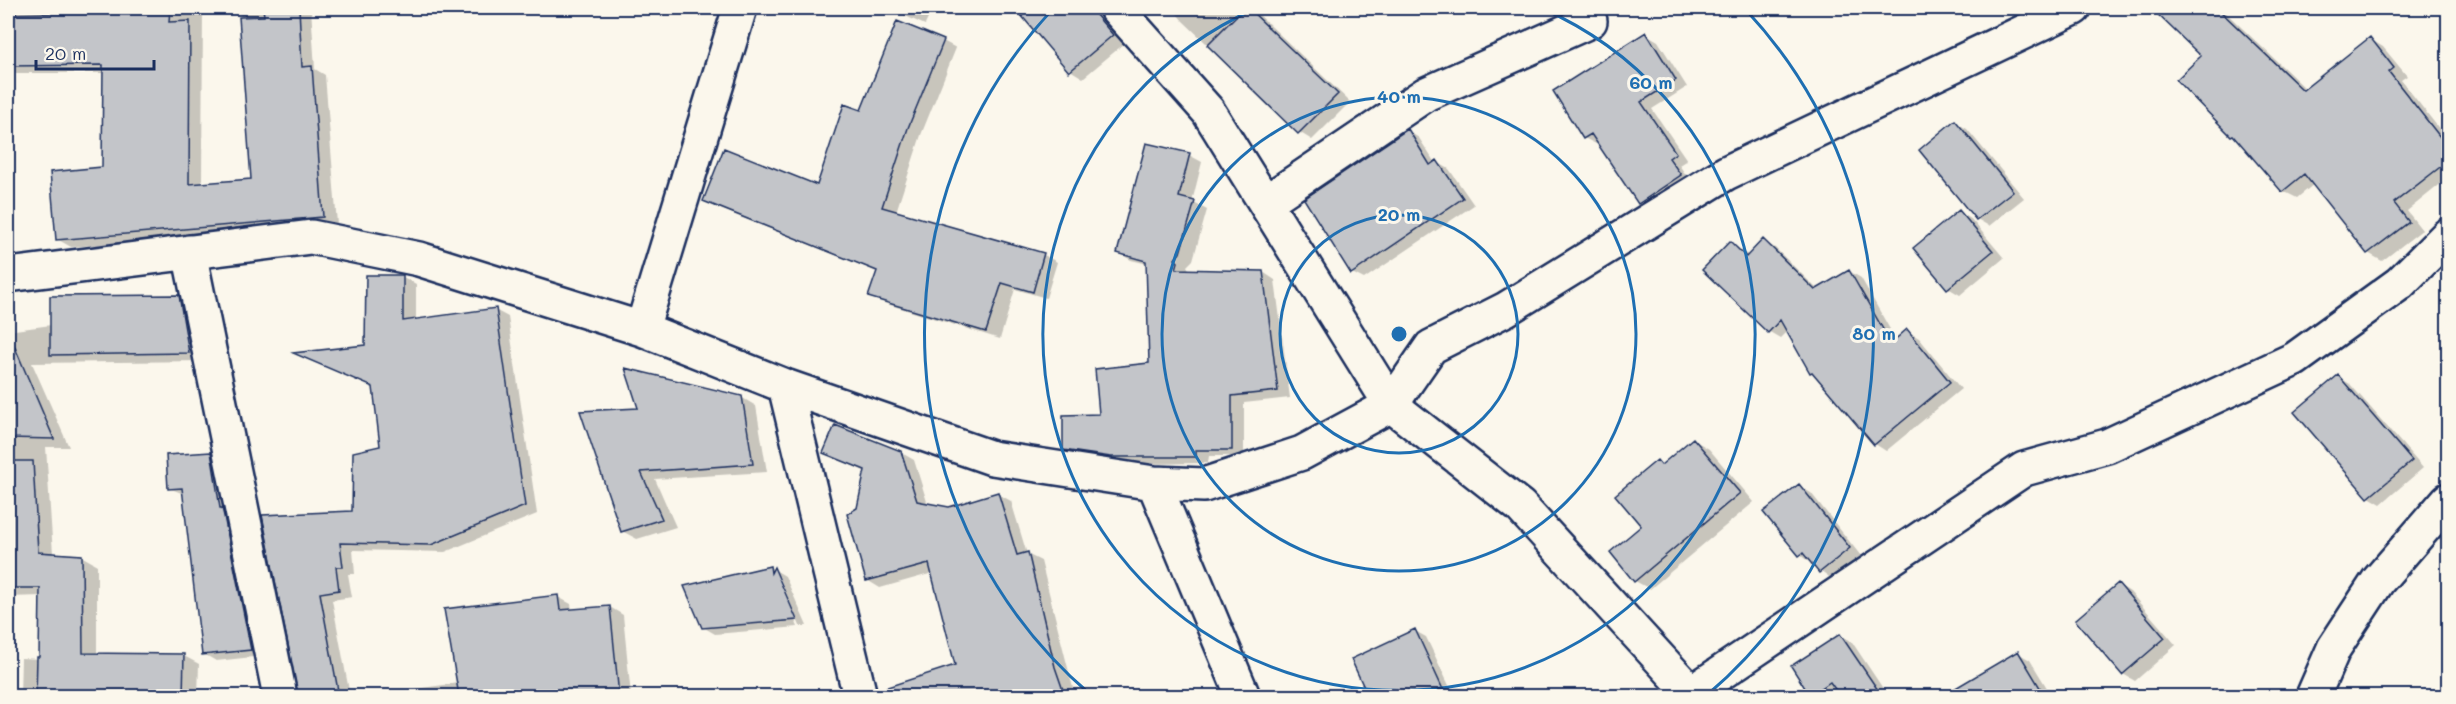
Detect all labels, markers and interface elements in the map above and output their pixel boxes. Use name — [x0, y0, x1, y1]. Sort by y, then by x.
scale bar — [36, 33, 154, 71]
text: 20 m — [45, 41, 86, 65]
text: 60 m — [1629, 70, 1673, 94]
text: 40 m — [1377, 84, 1421, 108]
text: 20 m — [1378, 202, 1420, 226]
text: 80 m — [1852, 321, 1896, 345]
centre of rings — [1389, 324, 1409, 344]

